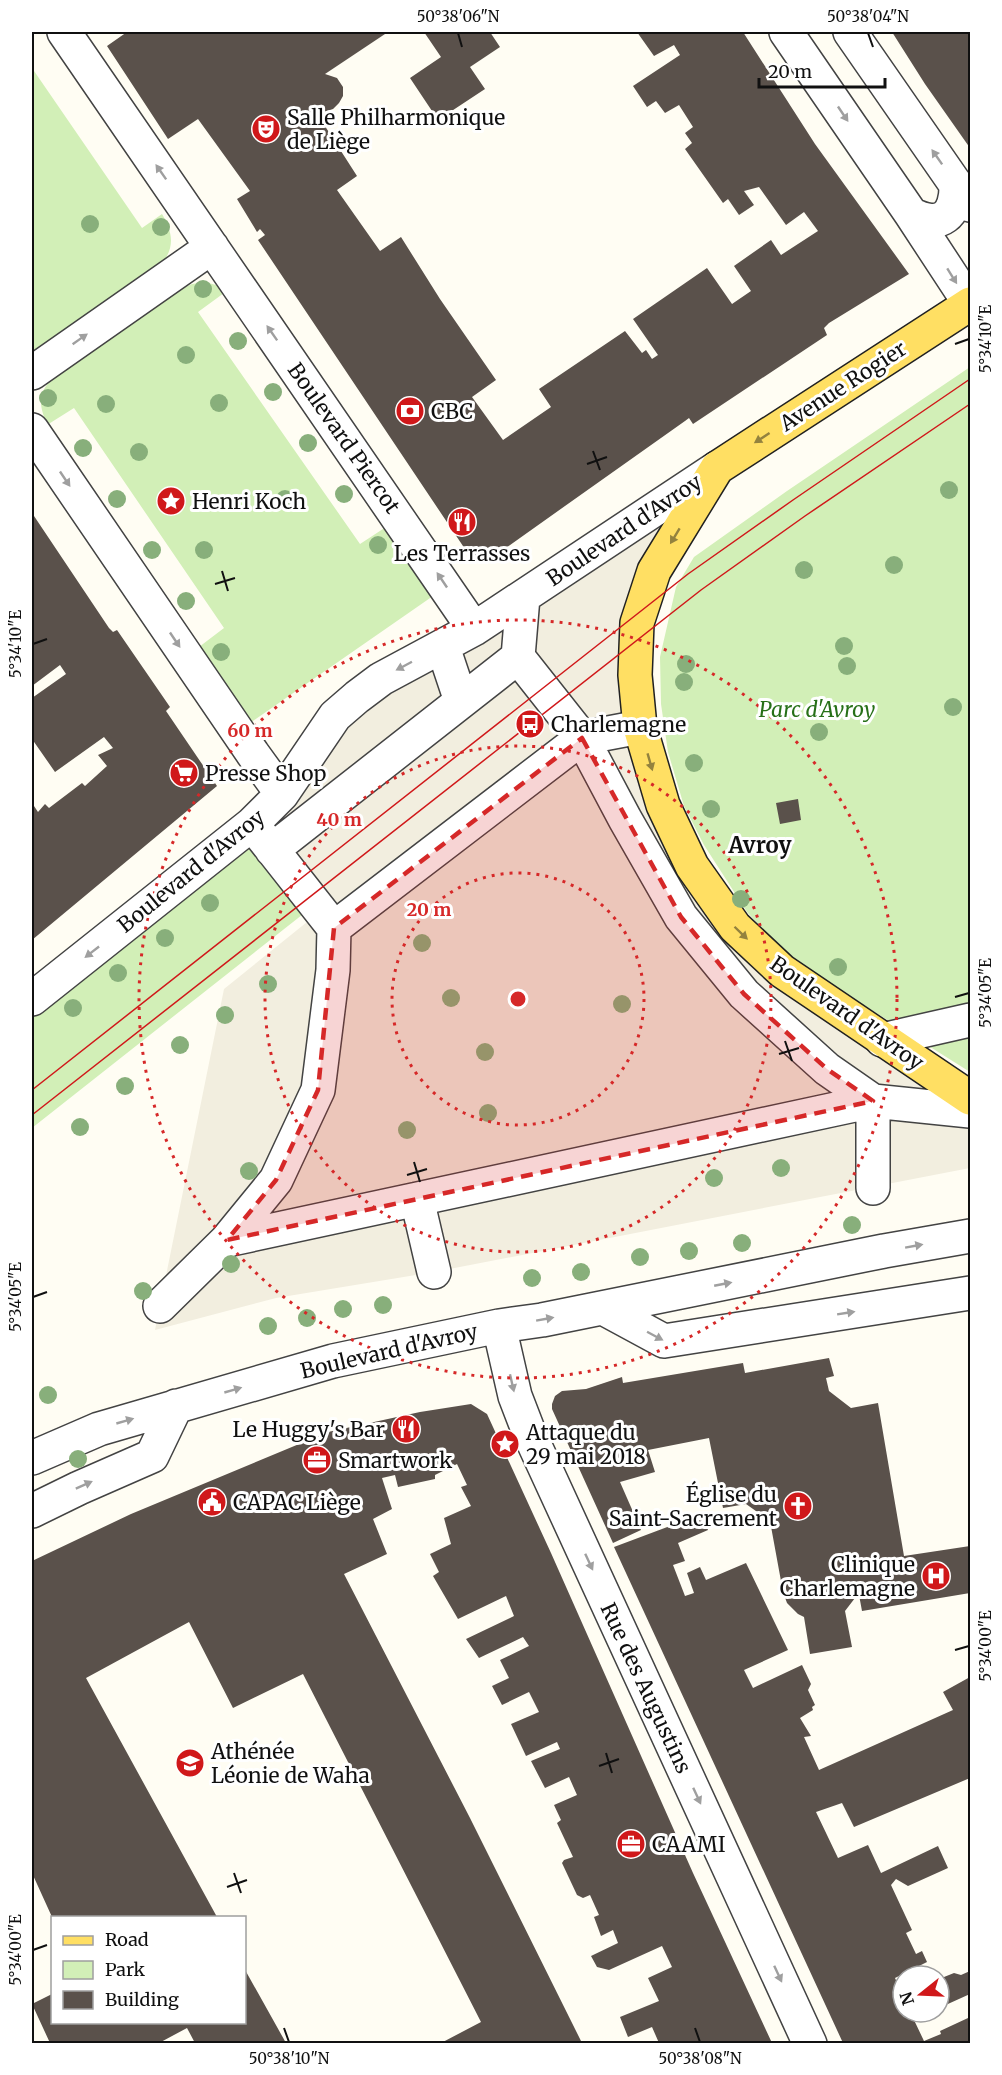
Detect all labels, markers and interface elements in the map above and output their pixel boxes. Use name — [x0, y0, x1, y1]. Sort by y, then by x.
text: 50°38'06"N — [417, 7, 500, 26]
text: 50°38'04"N — [827, 7, 909, 26]
scale bar — [759, 51, 885, 89]
text: 20 m — [768, 60, 812, 83]
place label: Salle Philharmonique de Liège — [287, 104, 505, 155]
one-way arrow — [837, 106, 849, 122]
theatre icon: Salle Philharmonique de Liège — [250, 113, 282, 145]
one-way arrow — [931, 149, 943, 165]
one-way arrow — [155, 165, 167, 181]
one-way arrow — [947, 268, 958, 284]
text: 5°34'10"E — [976, 305, 995, 373]
one-way arrow — [267, 325, 278, 341]
one-way arrow — [71, 333, 87, 345]
street label: Avenue Rogier — [774, 335, 911, 437]
street label: Boulevard Piercot — [282, 357, 406, 519]
bank icon: CBC — [394, 395, 426, 427]
place label: CBC — [431, 398, 473, 425]
one-way arrow — [754, 432, 770, 443]
street label: Boulevard d'Avroy — [541, 468, 707, 592]
one-way arrow — [59, 470, 70, 487]
place icon: Henri Koch — [155, 485, 187, 517]
place label: Henri Koch — [192, 488, 306, 515]
restaurant icon: Les Terrasses — [446, 506, 478, 538]
one-way arrow — [670, 528, 681, 544]
place label: Les Terrasses — [394, 540, 530, 567]
one-way arrow — [437, 572, 448, 588]
text: 5°34'10"E — [6, 610, 25, 678]
one-way arrow — [169, 631, 180, 648]
one-way arrow — [395, 661, 412, 671]
park label: Parc d'Avroy — [759, 696, 875, 723]
bus stop icon: Charlemagne — [514, 708, 546, 740]
place label: Charlemagne — [551, 711, 686, 738]
text: 60 m — [227, 719, 273, 742]
one-way arrow — [646, 753, 656, 772]
supermarket icon: Presse Shop — [168, 757, 200, 789]
place label: Presse Shop — [205, 760, 327, 787]
street label: Boulevard d'Avroy — [112, 803, 271, 939]
text: 40 m — [316, 808, 362, 831]
district label: Avroy — [727, 831, 792, 859]
text: 20 m — [407, 898, 451, 921]
one-way arrow — [734, 925, 748, 939]
one-way arrow — [84, 945, 99, 957]
street label: Boulevard d'Avroy — [765, 950, 930, 1076]
text: 5°34'05"E — [976, 958, 995, 1028]
centre of rings — [508, 989, 528, 1009]
one-way arrow — [905, 1241, 924, 1250]
text: 5°34'05"E — [6, 1262, 25, 1332]
one-way arrow — [713, 1279, 732, 1288]
one-way arrow — [837, 1308, 856, 1317]
one-way arrow — [536, 1314, 555, 1323]
street label: Boulevard d'Avroy — [298, 1317, 481, 1385]
one-way arrow — [647, 1331, 664, 1341]
one-way arrow — [507, 1374, 517, 1393]
one-way arrow — [224, 1385, 242, 1394]
restaurant icon: Le Huggy's Bar — [390, 1413, 422, 1445]
one-way arrow — [116, 1416, 134, 1425]
place label: Le Huggy's Bar — [233, 1416, 385, 1443]
place label: Attaque du 29 mai 2018 — [525, 1419, 646, 1470]
place icon: Attaque du 29 mai 2018 — [489, 1428, 521, 1460]
office icon: Smartwork — [301, 1444, 333, 1476]
place label: Smartwork — [338, 1447, 453, 1474]
place label: Église du Saint-Sacrement — [609, 1480, 777, 1532]
one-way arrow — [76, 1481, 93, 1490]
public building icon: CAPAC Liège — [196, 1486, 228, 1518]
place label: CAPAC Liège — [233, 1489, 361, 1516]
church icon: Église du Saint-Sacrement — [782, 1490, 814, 1522]
place label: Clinique Charlemagne — [780, 1551, 915, 1602]
one-way arrow — [584, 1554, 593, 1571]
hospital icon: Clinique Charlemagne — [920, 1560, 952, 1592]
street label: Rue des Augustins — [595, 1598, 697, 1778]
text: 5°34'00"E — [976, 1610, 995, 1682]
place label: Athénée Léonie de Waha — [210, 1738, 370, 1789]
school or university icon: Athénée Léonie de Waha — [174, 1747, 206, 1779]
one-way arrow — [692, 1788, 701, 1805]
office icon: CAAMI — [615, 1828, 647, 1860]
place label: CAAMI — [652, 1831, 726, 1858]
text: 5°34'00"E — [6, 1914, 25, 1986]
legend — [51, 1916, 246, 2024]
text: Road — [105, 1928, 149, 1951]
text: Park — [105, 1958, 146, 1981]
north arrow — [891, 1964, 951, 2024]
one-way arrow — [774, 1965, 783, 1982]
text: Building — [105, 1988, 179, 2011]
text: N — [895, 1989, 918, 2008]
text: 50°38'10"N — [249, 2049, 330, 2068]
text: 50°38'08"N — [658, 2049, 742, 2068]

